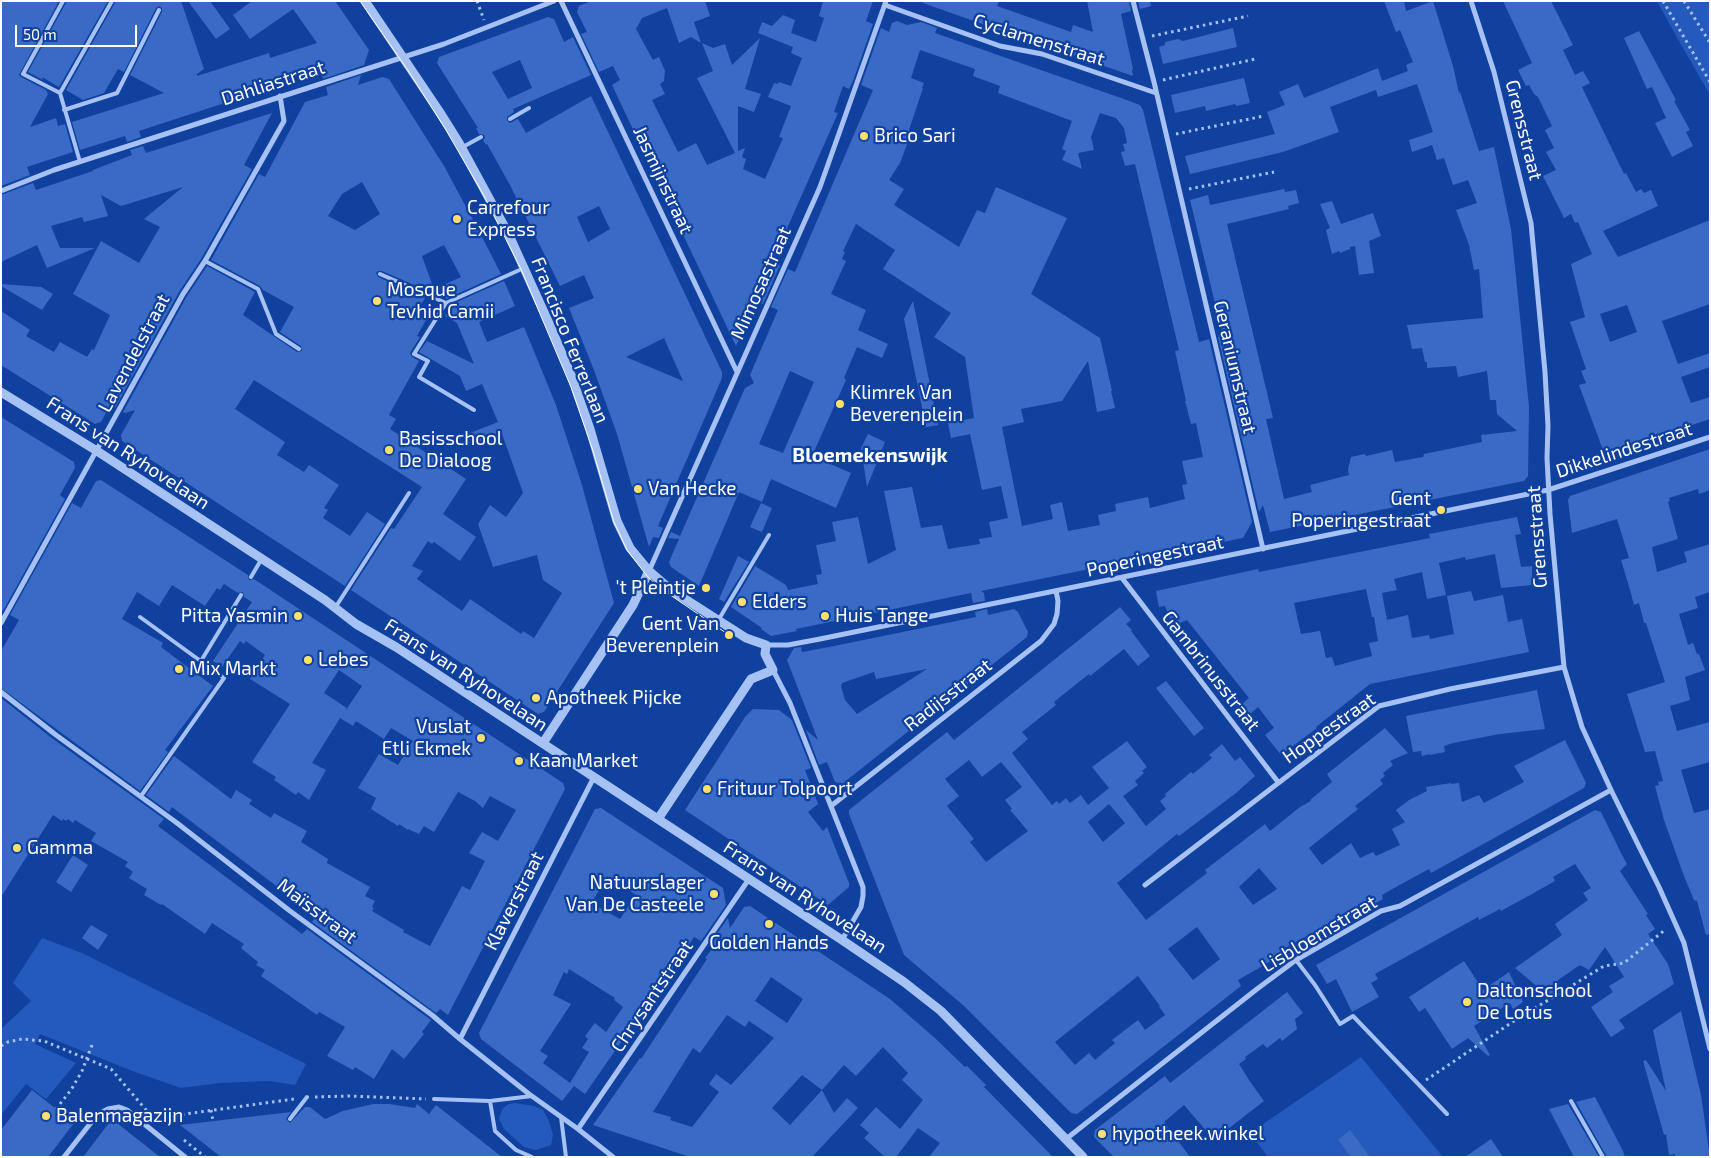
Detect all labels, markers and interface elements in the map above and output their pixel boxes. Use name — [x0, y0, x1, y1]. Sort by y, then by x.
street label: Cyclamenstraat — [970, 9, 1108, 71]
scale bar — [18, 15, 140, 47]
text: 50 m — [23, 25, 57, 43]
street label: Dahliastraat — [218, 56, 328, 110]
street label: Grensstraat — [1501, 77, 1547, 183]
street label: Jasmijnstraat — [628, 122, 698, 238]
place label: Brico Sari — [874, 125, 956, 147]
marker: Brico Sari — [858, 130, 870, 142]
place label: Carrefour Express — [467, 197, 550, 241]
marker: Carrefour Express — [451, 213, 463, 225]
street label: Mimosastraat — [726, 223, 796, 343]
street label: Francisco Ferrerlaan — [526, 254, 614, 426]
place label: Mosque Tevhid Camii — [387, 279, 494, 323]
street label: Lavendelstraat — [93, 290, 175, 416]
marker: Mosque Tevhid Camii — [371, 295, 383, 307]
street label: Geraniumstraat — [1209, 298, 1261, 436]
place label: Klimrek Van Beverenplein — [850, 382, 963, 426]
street label: Frans van Ryhovelaan — [42, 392, 214, 514]
marker: Klimrek Van Beverenplein — [834, 398, 846, 410]
street label: Dikkelindestraat — [1553, 417, 1695, 483]
place label: Basisschool De Dialoog — [399, 428, 502, 472]
district label: Bloemekenswijk — [792, 443, 948, 467]
marker: Basisschool De Dialoog — [383, 444, 395, 456]
place label: Van Hecke — [648, 478, 737, 500]
marker: Van Hecke — [632, 483, 644, 495]
street label: Grensstraat — [1522, 485, 1552, 589]
place label: Gent Poperingestraat — [1291, 488, 1431, 532]
marker: Gent Poperingestraat — [1435, 504, 1447, 516]
street label: Poperingestraat — [1084, 530, 1226, 582]
place label: 't Pleintje — [616, 577, 696, 599]
marker: 't Pleintje — [700, 582, 712, 594]
place label: Elders — [752, 591, 807, 613]
marker: Elders — [736, 596, 748, 608]
place label: Pitta Yasmin — [181, 605, 288, 627]
place label: Huis Tange — [835, 605, 929, 627]
street label: Gambrinusstraat — [1157, 606, 1265, 736]
marker: Pitta Yasmin — [292, 610, 304, 622]
marker: Huis Tange — [819, 610, 831, 622]
place label: Gent Van Beverenplein — [606, 613, 719, 657]
street label: Frans van Ryhovelaan — [380, 614, 552, 736]
marker: Gent Van Beverenplein — [723, 629, 735, 641]
place label: Lebes — [318, 649, 369, 671]
marker: Lebes — [302, 654, 314, 666]
street label: Radijsstraat — [900, 654, 996, 736]
place label: Mix Markt — [189, 658, 276, 680]
marker: Mix Markt — [173, 663, 185, 675]
place label: Apotheek Pijcke — [546, 687, 682, 709]
street label: Hoppestraat — [1278, 688, 1380, 768]
marker: Apotheek Pijcke — [530, 692, 542, 704]
place label: Vuslat Etli Ekmek — [382, 716, 471, 760]
marker: Vuslat Etli Ekmek — [475, 732, 487, 744]
place label: Kaan Market — [529, 750, 638, 772]
marker: Kaan Market — [513, 755, 525, 767]
place label: Frituur Tolpoort — [717, 778, 853, 800]
marker: Frituur Tolpoort — [701, 783, 713, 795]
street label: Frans van Ryhovelaan — [719, 836, 891, 958]
place label: Gamma — [27, 837, 93, 859]
marker: Gamma — [11, 842, 23, 854]
street label: Klaverstraat — [479, 848, 549, 954]
place label: Natuurslager Van De Casteele — [566, 872, 704, 916]
street label: Maïsstraat — [273, 874, 361, 948]
marker: Natuurslager Van De Casteele — [708, 888, 720, 900]
street label: Lisbloemstraat — [1257, 891, 1381, 977]
marker: Golden Hands — [763, 918, 775, 930]
place label: Golden Hands — [709, 932, 829, 954]
street label: Chrysantstraat — [606, 936, 698, 1056]
place label: Daltonschool De Lotus — [1477, 980, 1592, 1024]
marker: Daltonschool De Lotus — [1461, 996, 1473, 1008]
place label: Balenmagazijn — [56, 1105, 183, 1127]
marker: Balenmagazijn — [40, 1110, 52, 1122]
place label: hypotheek.winkel — [1112, 1123, 1264, 1145]
marker: hypotheek.winkel — [1096, 1128, 1108, 1140]

